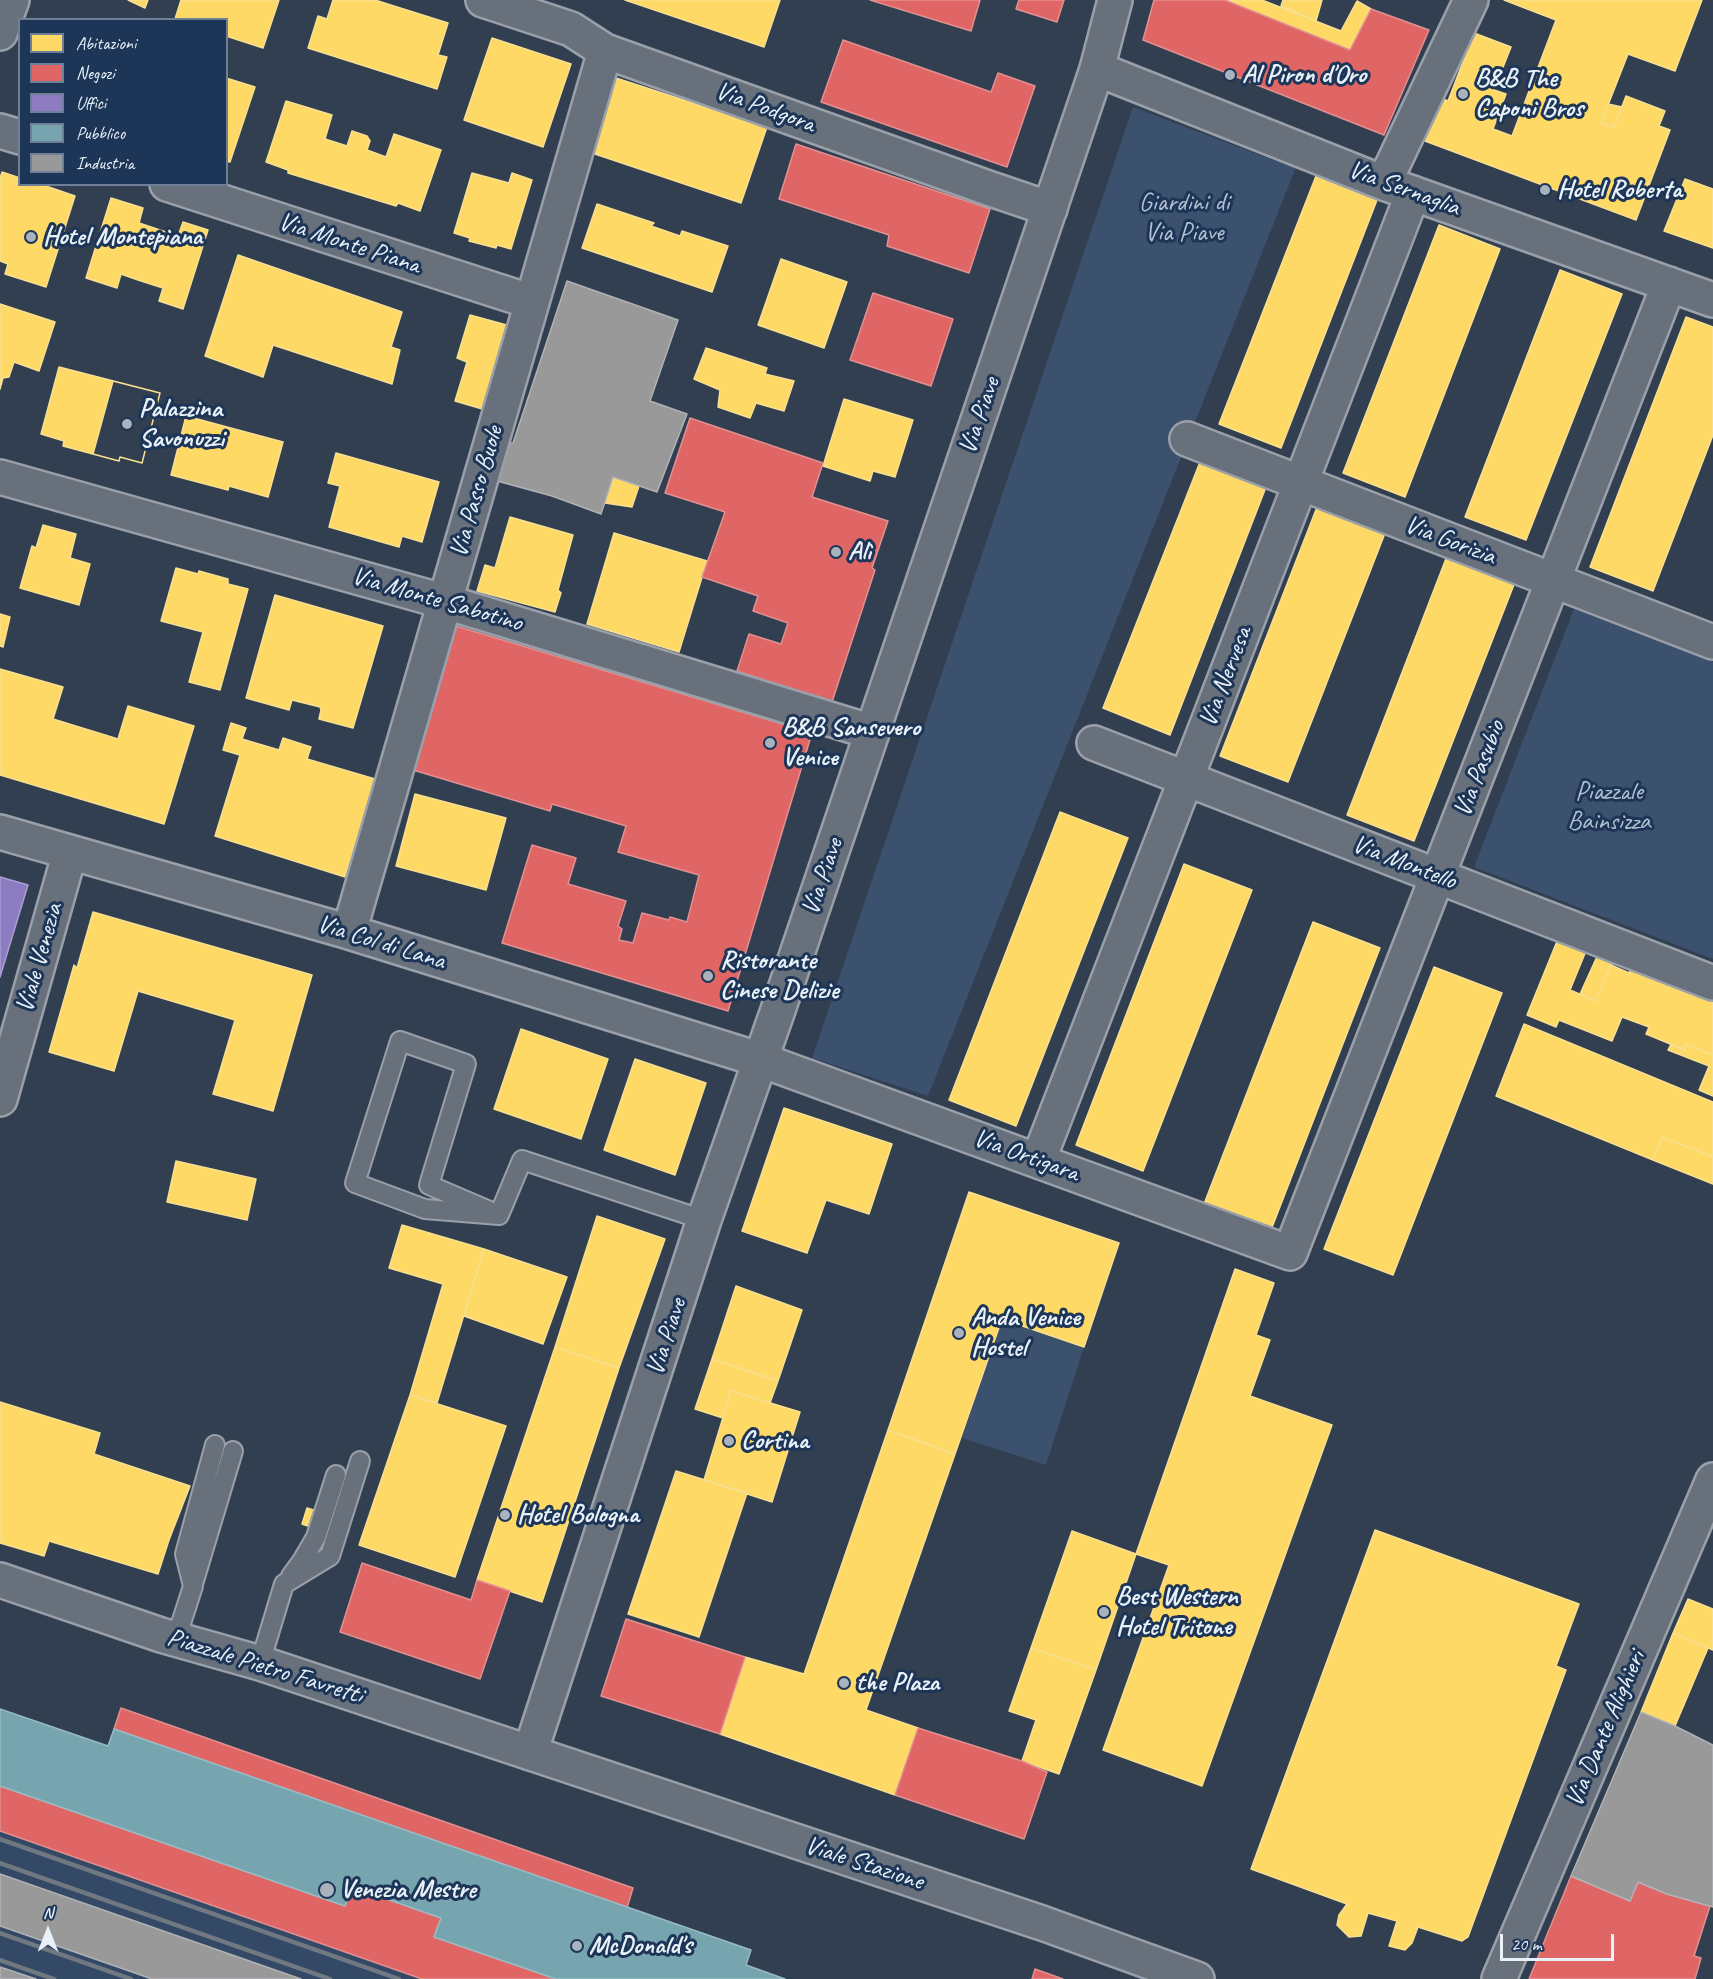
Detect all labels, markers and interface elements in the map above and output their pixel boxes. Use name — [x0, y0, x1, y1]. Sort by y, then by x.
legend — [18, 18, 228, 186]
text: Abitazioni — [76, 32, 136, 54]
place label: Al Piron d'Oro — [1242, 59, 1366, 91]
text: Negozi — [76, 62, 115, 84]
place label: B&B The Caponi Bros — [1475, 63, 1583, 124]
marker: Al Piron d'Oro — [1223, 68, 1237, 82]
street label: Via Podgora — [711, 76, 819, 140]
marker: B&B The Caponi Bros — [1456, 87, 1470, 101]
text: Uffici — [76, 92, 106, 114]
text: Pubblico — [76, 122, 125, 144]
text: Industria — [76, 152, 134, 174]
street label: Via Sernaglia — [1344, 154, 1464, 224]
place label: Hotel Roberta — [1557, 174, 1682, 206]
marker: Hotel Roberta — [1538, 183, 1552, 197]
park label: Giardini di Via Piave — [1139, 187, 1229, 249]
street label: Via Monte Piana — [274, 206, 424, 282]
place label: Hotel Montepiana — [43, 221, 202, 253]
marker: Hotel Montepiana — [24, 230, 38, 244]
street label: Via Piave — [952, 374, 1008, 458]
place label: Palazzina Savonuzzi — [139, 393, 224, 454]
marker: Palazzina Savonuzzi — [120, 417, 134, 431]
street label: Via Passo Buole — [443, 423, 511, 561]
street label: Via Gorizia — [1400, 509, 1500, 573]
place label: Alì — [848, 536, 871, 568]
marker: Alì — [829, 545, 843, 559]
street label: Via Monte Sabotino — [348, 561, 526, 639]
street label: Via Nervesa — [1193, 623, 1259, 731]
place label: B&B Sansevero Venice — [782, 712, 920, 774]
street label: Via Pasubio — [1447, 716, 1513, 822]
marker: B&B Sansevero Venice — [763, 736, 777, 750]
park label: Piazzale Bainsizza — [1568, 776, 1650, 838]
street label: Via Montello — [1348, 829, 1460, 897]
street label: Via Piave — [795, 835, 851, 919]
street label: Viale Venezia — [10, 900, 70, 1016]
street label: Via Col di Lana — [313, 909, 449, 977]
place label: Ristorante Cinese Delizie — [720, 945, 838, 1006]
marker: Ristorante Cinese Delizie — [701, 969, 715, 983]
street label: Via Ortigara — [969, 1123, 1083, 1189]
street label: Via Piave — [640, 1295, 694, 1379]
place label: Anda Venice Hostel — [971, 1302, 1080, 1364]
marker: Anda Venice Hostel — [952, 1326, 966, 1340]
place label: Cortina — [741, 1425, 809, 1457]
marker: Cortina — [722, 1434, 736, 1448]
place label: Hotel Bologna — [517, 1499, 639, 1531]
marker: Hotel Bologna — [498, 1508, 512, 1522]
place label: Best Western Hotel Tritone — [1116, 1581, 1238, 1642]
marker: Best Western Hotel Tritone — [1097, 1605, 1111, 1619]
street label: Piazzale Pietro Favretti — [163, 1622, 367, 1712]
street label: Via Dante Alighieri — [1559, 1646, 1653, 1812]
place label: the Plaza — [856, 1667, 939, 1699]
marker: the Plaza — [837, 1676, 851, 1690]
street label: Viale Stazione — [801, 1830, 927, 1898]
place label: Venezia Mestre — [340, 1874, 476, 1906]
marker: Venezia Mestre — [318, 1881, 336, 1899]
north arrow — [18, 1901, 78, 1961]
text: N — [43, 1903, 53, 1923]
scale bar — [1503, 1922, 1617, 1960]
place label: McDonald's — [589, 1930, 692, 1962]
text: 20 m — [1511, 1933, 1542, 1955]
marker: McDonald's — [570, 1939, 584, 1953]

